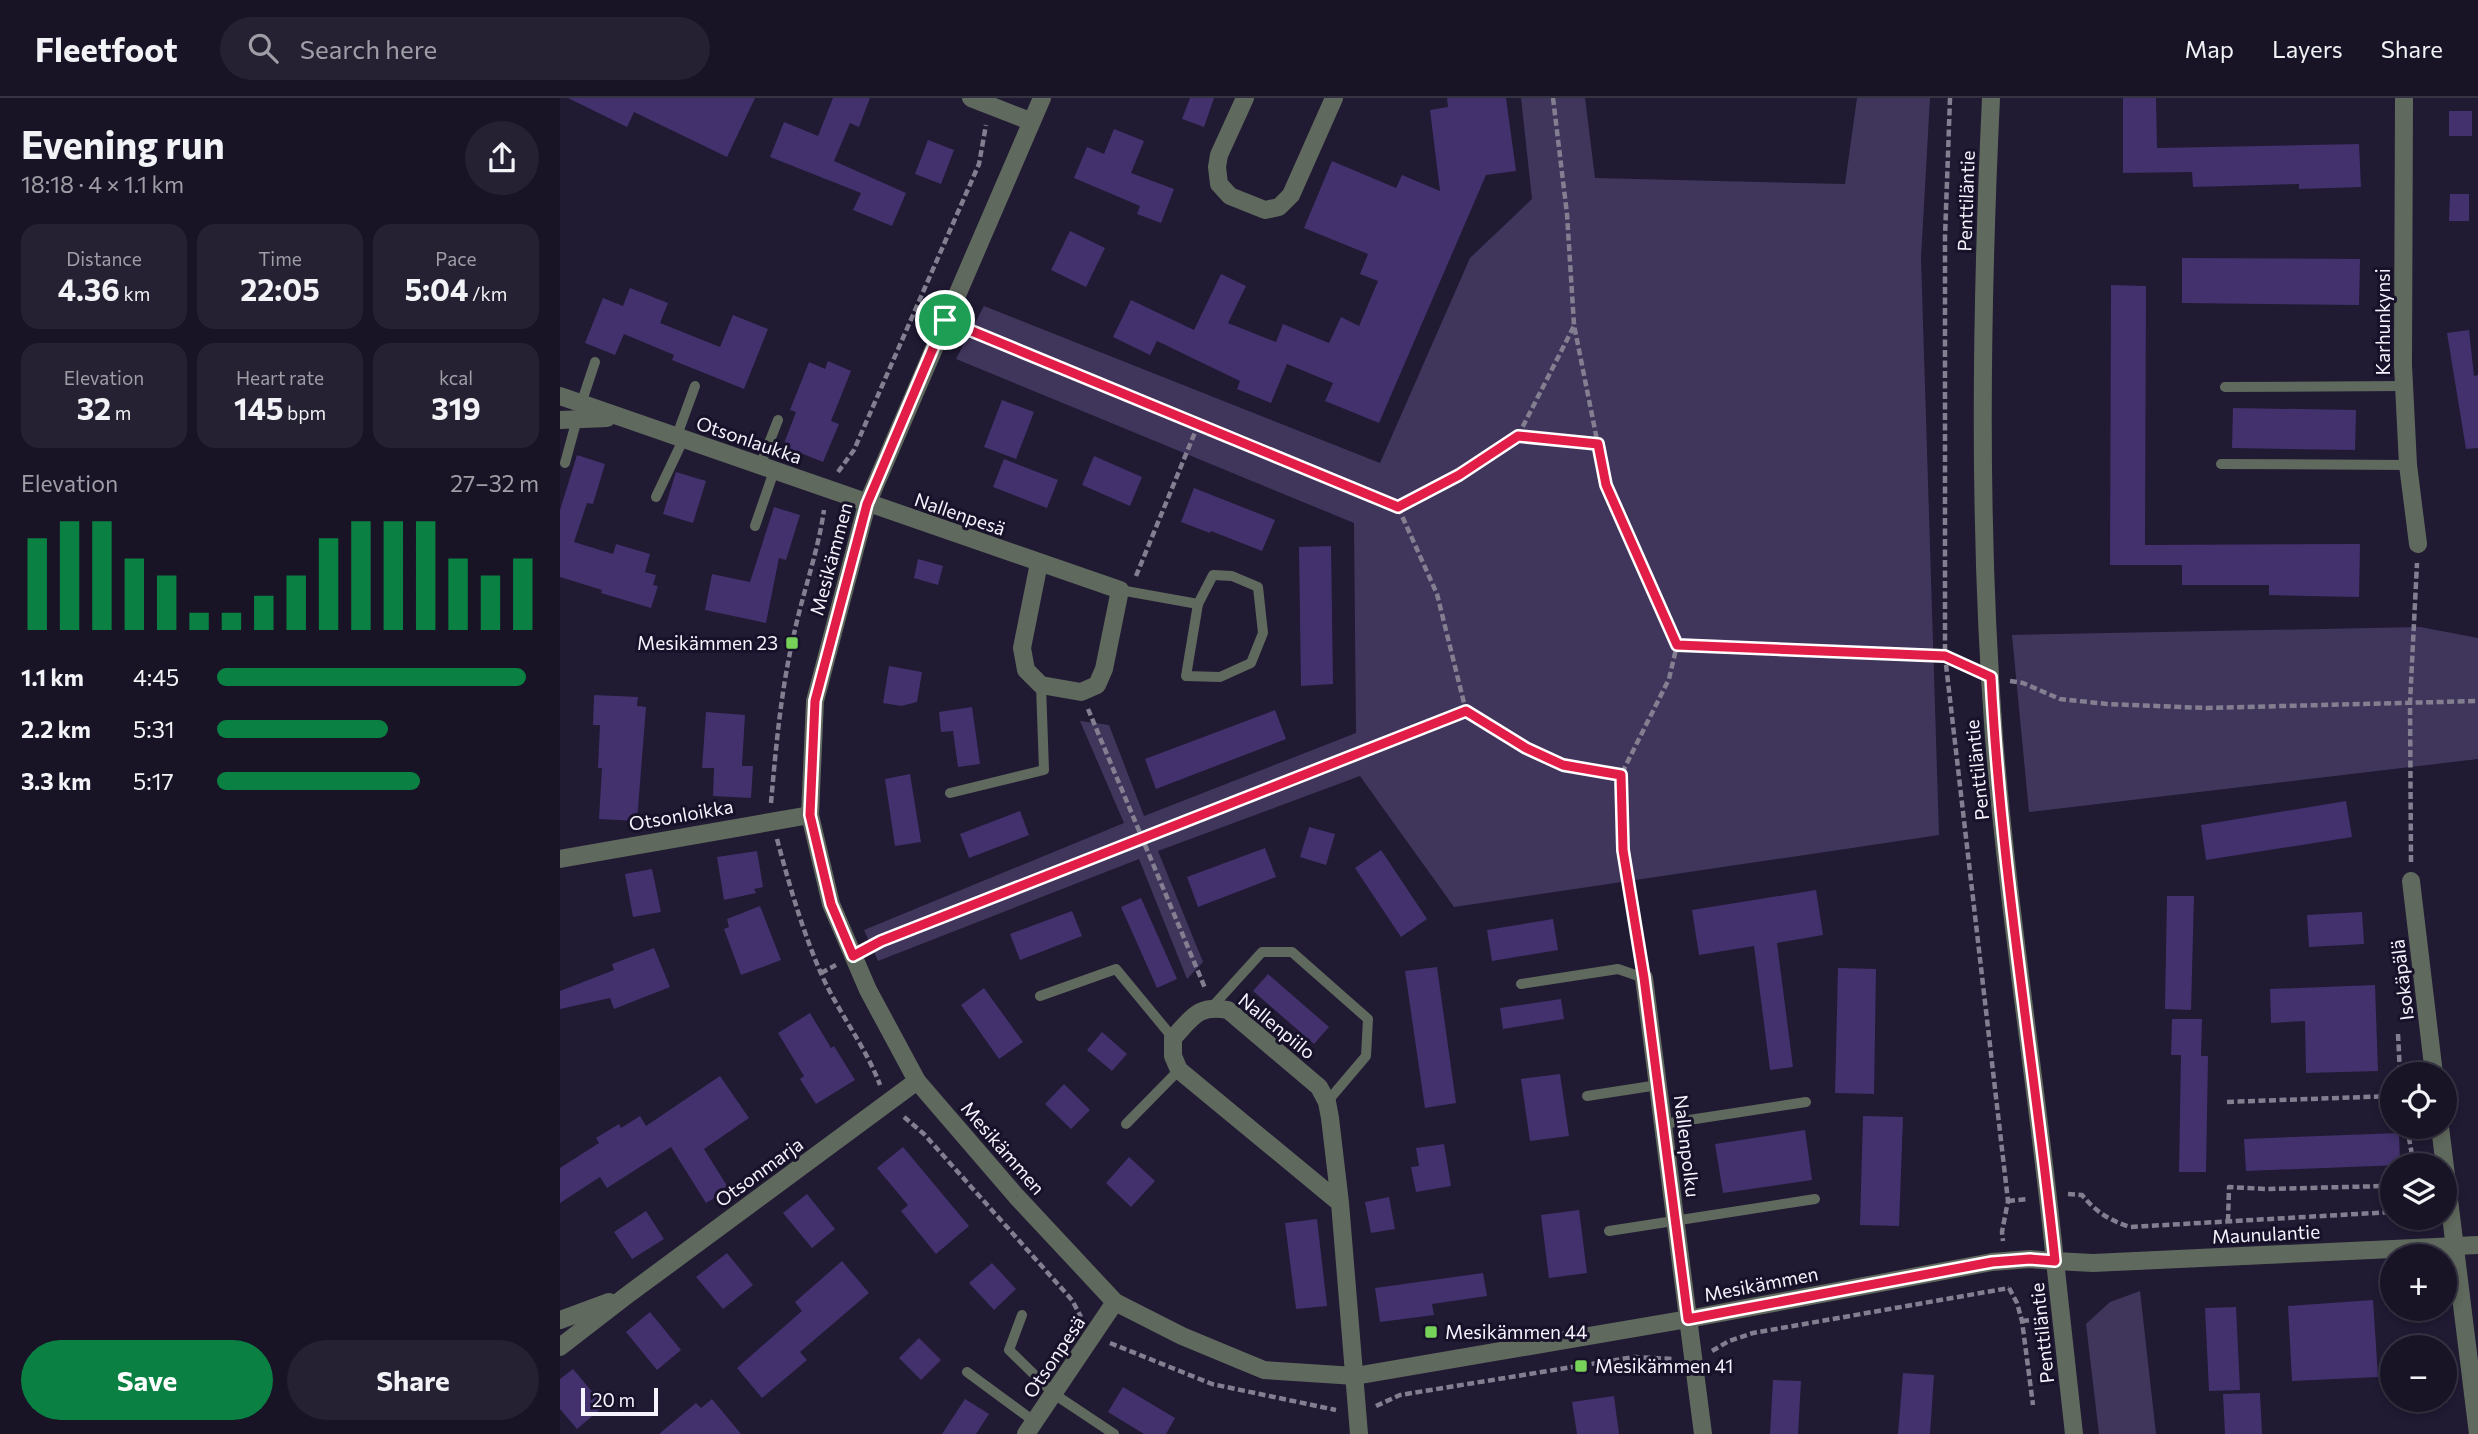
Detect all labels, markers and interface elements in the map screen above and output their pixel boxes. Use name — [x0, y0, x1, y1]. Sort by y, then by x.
search box — [220, 17, 710, 80]
text: Fleetfoot — [35, 28, 178, 69]
icon: search — [244, 29, 282, 67]
text: Search here — [300, 33, 437, 64]
text: Map — [2185, 34, 2234, 63]
text: Layers — [2272, 34, 2343, 63]
text: Share — [2381, 34, 2443, 63]
text: Evening run — [21, 120, 225, 167]
button: share — [465, 121, 539, 195]
street label: Penttiläntie — [1952, 150, 1979, 252]
text: 18:18 · 4 × 1.1 km — [21, 170, 184, 198]
text: Distance — [66, 247, 142, 270]
text: Time — [258, 247, 302, 270]
text: Pace — [435, 247, 477, 270]
street label: Karhunkynsi — [2371, 268, 2394, 376]
text: 4.36 — [58, 270, 120, 307]
text: 22:05 — [240, 270, 320, 307]
text: 5:04 — [405, 270, 468, 307]
text: km — [120, 282, 150, 305]
text: /km — [468, 282, 507, 305]
pin — [915, 290, 975, 350]
icon: arrive — [926, 301, 964, 339]
text: Elevation — [64, 366, 144, 389]
text: Heart rate — [236, 366, 324, 389]
text: kcal — [439, 366, 473, 389]
text: 32 — [77, 389, 111, 426]
text: 145 — [234, 389, 283, 426]
text: 319 — [431, 389, 481, 426]
text: m — [111, 401, 131, 424]
text: bpm — [283, 401, 326, 424]
street label: Otsonlaukka — [693, 411, 805, 468]
text: Elevation — [21, 469, 118, 497]
text: 27–32 m — [450, 469, 539, 497]
street label: Nallenpesä — [912, 487, 1009, 540]
street label: Mesikämmen — [804, 500, 857, 618]
place label: Mesikämmen 23 — [637, 631, 778, 654]
marker: Mesikämmen 23 — [784, 635, 800, 651]
text: 1.1 km — [21, 663, 84, 691]
text: 4:45 — [133, 663, 179, 691]
text: 2.2 km — [21, 715, 91, 743]
text: 5:31 — [133, 715, 175, 743]
street label: Penttiläntie — [1960, 719, 1993, 822]
text: 3.3 km — [21, 767, 91, 795]
text: 5:17 — [133, 767, 174, 795]
street label: Otsonloikka — [627, 794, 735, 835]
street label: Isokäpälä — [2385, 938, 2418, 1022]
street label: Nallenpiilo — [1234, 988, 1320, 1064]
map controls — [2380, 1062, 2457, 1412]
button: locate — [2380, 1062, 2457, 1139]
street label: Nallenpolku — [1670, 1093, 1705, 1199]
street label: Mesikämmen — [957, 1096, 1050, 1199]
street label: Otsonmarja — [710, 1132, 807, 1211]
button: layers — [2380, 1153, 2457, 1230]
street label: Maunulantie — [2211, 1219, 2321, 1248]
button: + — [2380, 1244, 2457, 1321]
street label: Mesikämmen — [1702, 1261, 1820, 1306]
street label: Penttiläntie — [2025, 1282, 2058, 1385]
street label: Otsonpesä — [1018, 1311, 1089, 1402]
place label: Mesikämmen 44 — [1445, 1320, 1587, 1343]
marker: Mesikämmen 44 — [1423, 1324, 1439, 1340]
button: − — [2380, 1335, 2457, 1412]
button: Save — [21, 1340, 273, 1420]
button: Share — [287, 1340, 539, 1420]
place label: Mesikämmen 41 — [1595, 1354, 1734, 1377]
marker: Mesikämmen 41 — [1573, 1358, 1589, 1374]
scale bar — [581, 1385, 658, 1417]
text: 20 m — [592, 1388, 635, 1411]

